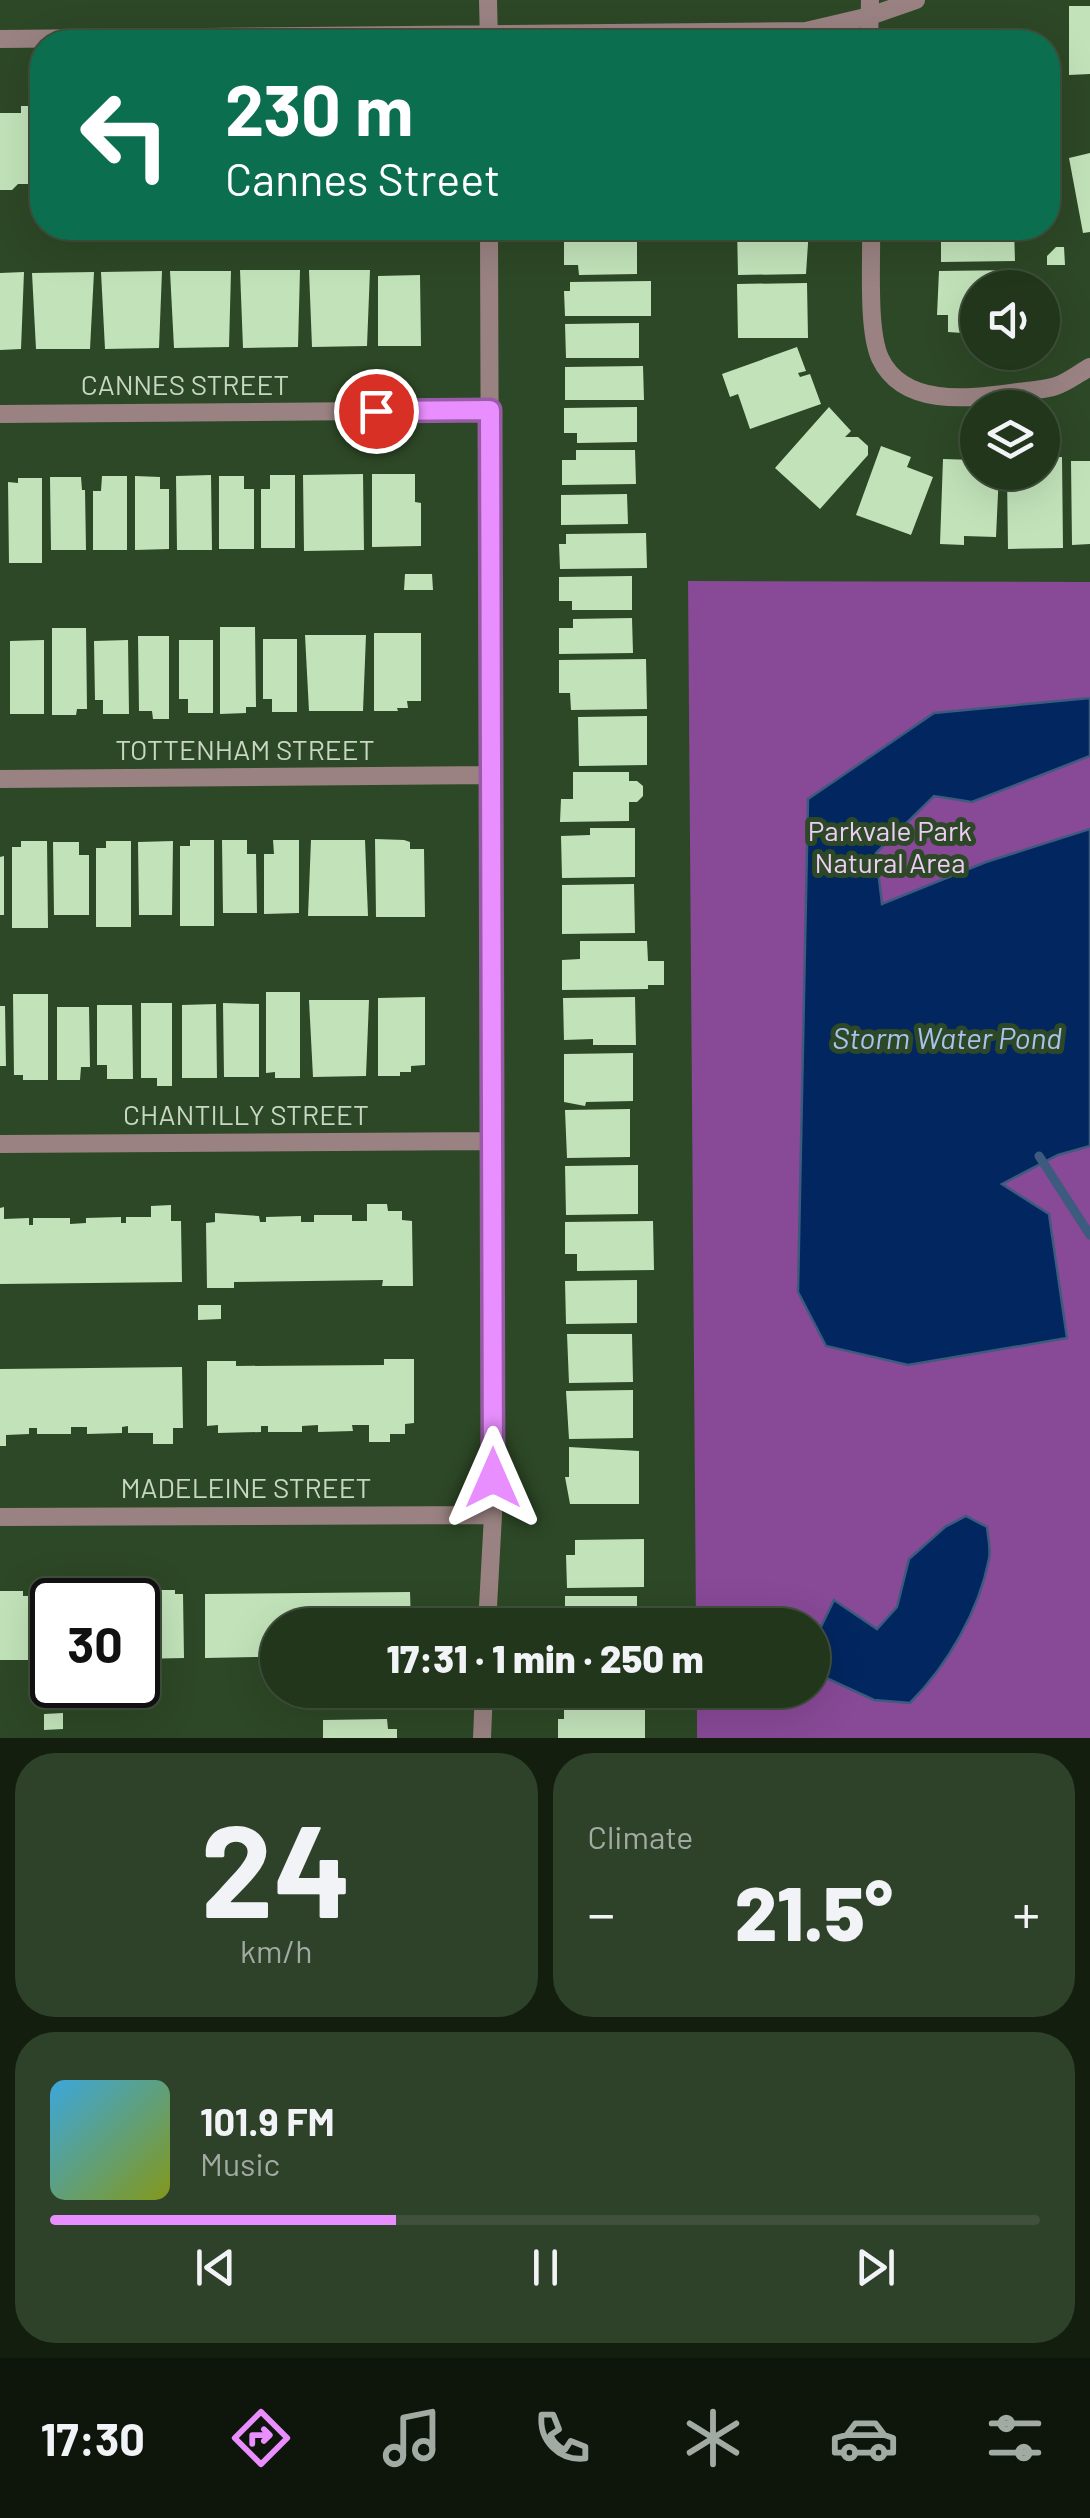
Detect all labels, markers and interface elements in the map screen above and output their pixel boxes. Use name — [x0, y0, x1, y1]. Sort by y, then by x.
text: 230 m — [225, 66, 413, 150]
icon: left — [60, 70, 190, 200]
text: Cannes Street — [225, 151, 500, 205]
map controls — [960, 270, 1060, 490]
button: sound — [960, 270, 1060, 370]
street label: CANNES STREET — [81, 367, 289, 401]
pin — [334, 369, 419, 454]
icon: arrive — [349, 384, 404, 439]
button: layers — [960, 390, 1060, 490]
street label: TOTTENHAM STREET — [115, 732, 375, 766]
park label: Parkvale Park Natural Area — [808, 813, 972, 879]
water label: Storm Water Pond — [832, 1019, 1062, 1055]
street label: CHANTILLY STREET — [123, 1097, 369, 1131]
position arrow — [441, 1426, 545, 1530]
street label: MADELEINE STREET — [120, 1470, 372, 1504]
speed limit sign: 30 — [30, 1578, 160, 1708]
text: 17:31 · 1 min · 250 m — [386, 1635, 704, 1681]
text: 24 — [201, 1788, 352, 1944]
text: Climate — [588, 1817, 693, 1855]
text: 21.5° — [735, 1866, 893, 1956]
text: − — [588, 1879, 615, 1945]
text: + — [1012, 1879, 1040, 1945]
text: km/h — [240, 1931, 312, 1969]
text: 101.9 FM — [200, 2098, 335, 2144]
text: Music — [200, 2144, 280, 2182]
icon: previous — [188, 2240, 243, 2295]
icon: pause — [518, 2240, 573, 2295]
icon: next — [848, 2240, 903, 2295]
icon: directions — [226, 2403, 296, 2473]
icon: music — [377, 2403, 447, 2473]
icon: phone — [527, 2403, 597, 2473]
icon: climate — [678, 2403, 748, 2473]
icon: car — [829, 2403, 899, 2473]
icon: filters — [980, 2403, 1050, 2473]
text: 17:30 — [40, 2411, 145, 2465]

